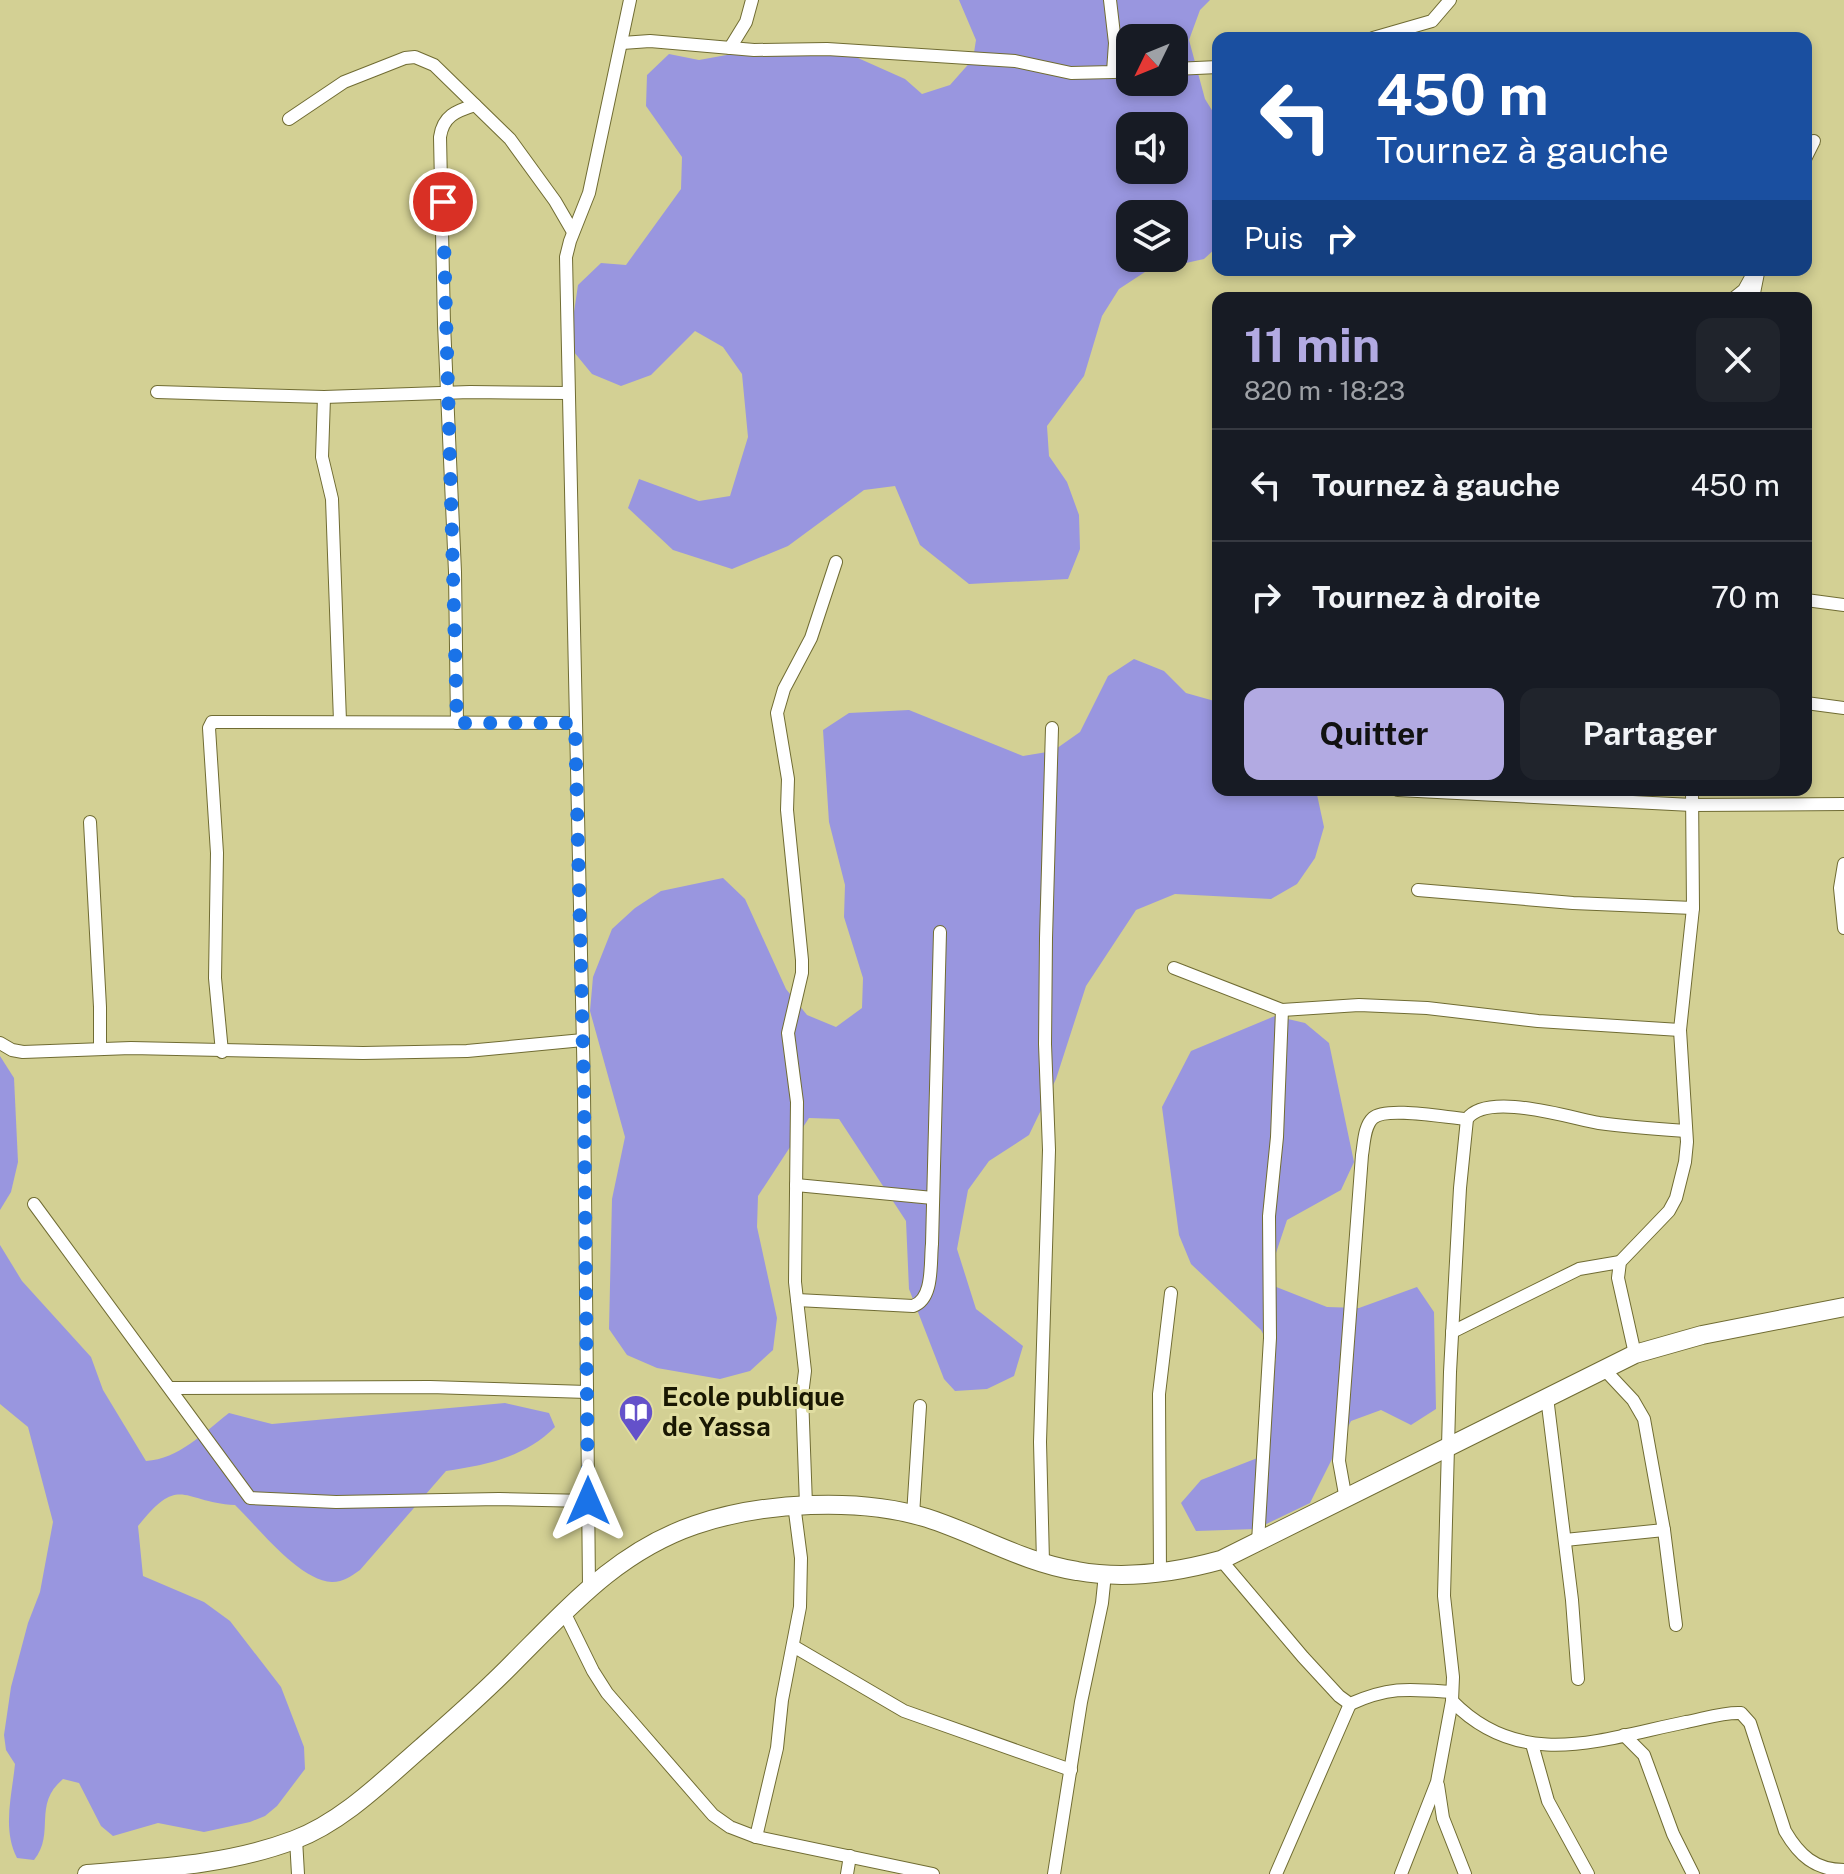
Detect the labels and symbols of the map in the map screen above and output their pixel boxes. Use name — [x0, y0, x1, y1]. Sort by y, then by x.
north arrow — [1116, 24, 1188, 96]
pin — [409, 168, 477, 236]
place label: Ecole publique de Yassa — [662, 1381, 845, 1442]
library icon: Ecole publique de Yassa — [617, 1393, 655, 1443]
position arrow — [546, 1459, 630, 1543]

